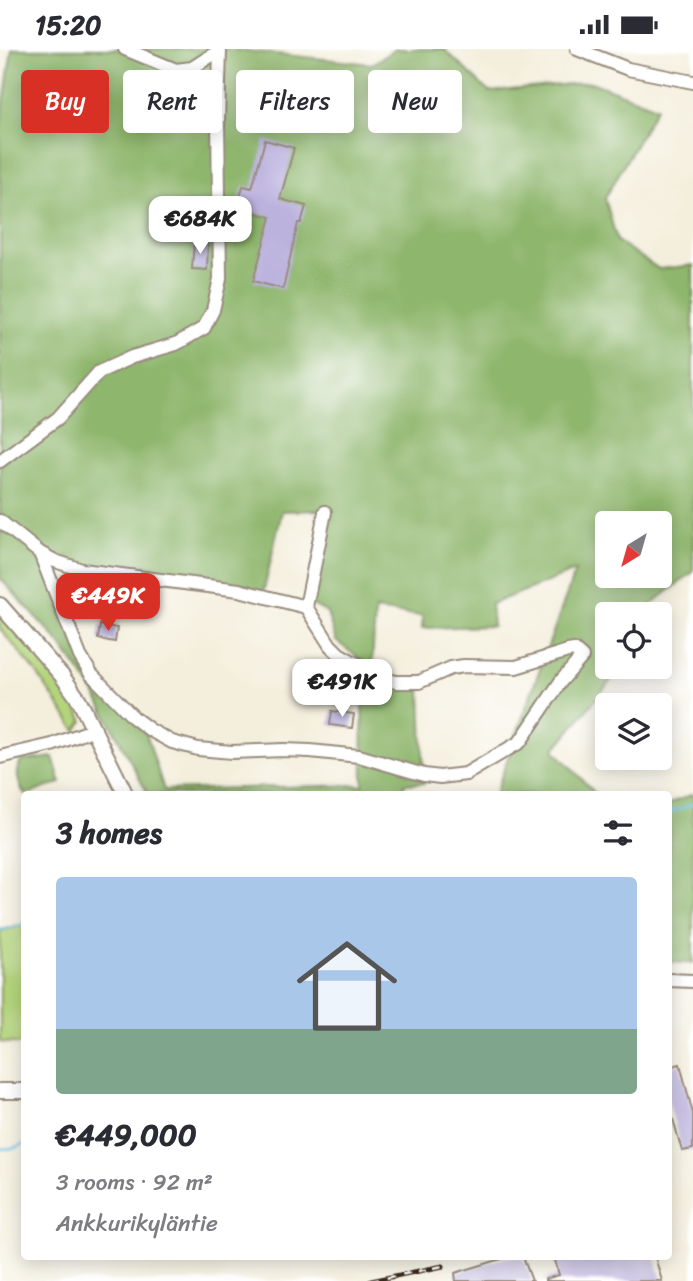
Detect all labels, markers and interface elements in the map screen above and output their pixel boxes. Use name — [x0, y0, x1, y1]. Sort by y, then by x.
text: 15:20 — [35, 2, 101, 48]
chip: Buy — [21, 70, 109, 133]
chip: Rent — [123, 70, 222, 133]
chip: Filters — [236, 70, 354, 133]
chip: New — [368, 70, 462, 133]
pin: €684K — [151, 197, 249, 256]
text: €684K — [165, 198, 235, 239]
north arrow — [595, 511, 672, 588]
map controls — [595, 511, 672, 770]
pin: €449K — [59, 573, 157, 633]
text: €449K — [72, 575, 144, 616]
button: locate — [595, 602, 672, 679]
pin: €491K — [293, 659, 391, 719]
text: €491K — [308, 661, 376, 702]
button: layers — [595, 693, 672, 770]
text: 3 homes — [56, 806, 162, 860]
icon: filters — [599, 814, 637, 852]
icon: home — [284, 923, 410, 1049]
text: €449,000 — [56, 1108, 197, 1162]
text: 3 rooms · 92 m² — [56, 1162, 213, 1203]
text: Ankkurikyläntie — [56, 1203, 218, 1244]

